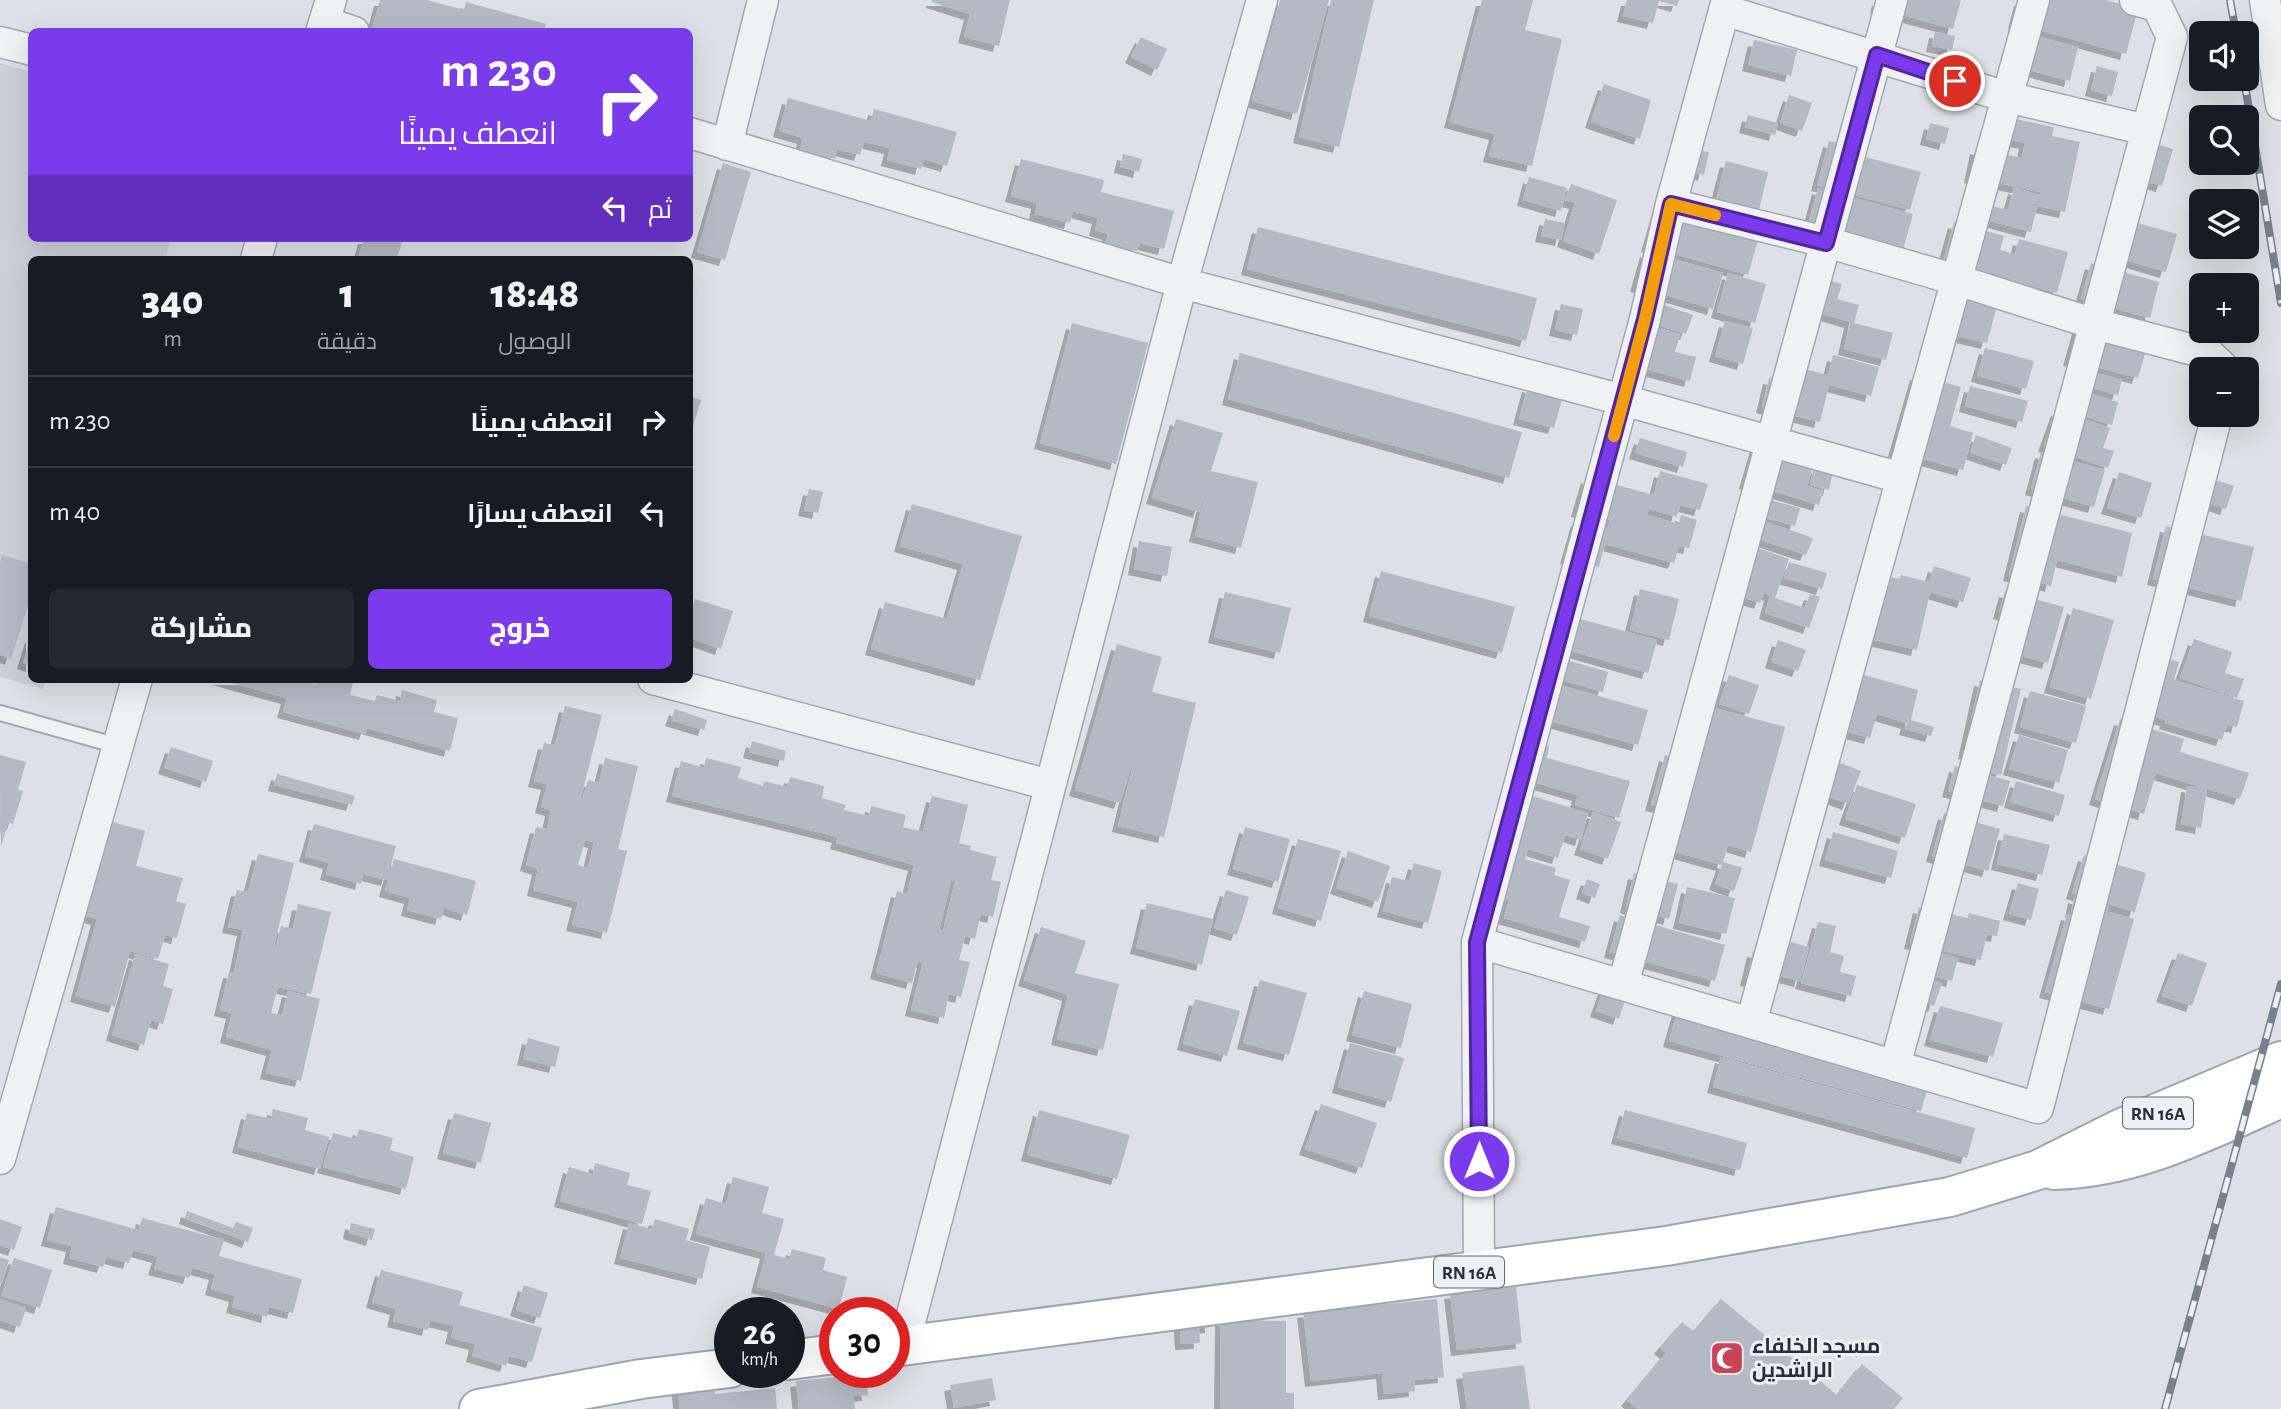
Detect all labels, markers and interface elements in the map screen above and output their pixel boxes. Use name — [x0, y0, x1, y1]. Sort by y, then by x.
map controls — [2189, 21, 2259, 427]
button: sound — [2189, 21, 2259, 91]
text: 230 m — [440, 47, 557, 96]
pin — [1925, 51, 1985, 111]
icon: right — [581, 56, 672, 147]
icon: arrive — [1936, 62, 1974, 100]
button: search — [2189, 105, 2259, 175]
text: انعطف يمينًا — [398, 118, 557, 150]
icon: left — [596, 189, 634, 227]
button: layers — [2189, 189, 2259, 259]
text: ثم — [648, 197, 672, 223]
text: 1 — [339, 273, 355, 315]
text: 18:48 — [491, 273, 579, 315]
button: + — [2189, 273, 2259, 343]
text: 340 — [142, 280, 204, 322]
text: m — [163, 328, 182, 351]
text: دقيقة — [317, 331, 377, 354]
text: الوصول — [498, 331, 572, 354]
button: − — [2189, 357, 2259, 427]
icon: right — [634, 403, 672, 441]
text: 230 m — [49, 408, 110, 434]
text: انعطف يمينًا — [470, 410, 613, 436]
icon: left — [634, 494, 672, 532]
text: 40 m — [49, 499, 100, 525]
text: انعطف يسارًا — [467, 501, 613, 527]
button: مشاركة — [49, 589, 354, 669]
button: خروج — [368, 589, 672, 669]
road number: RN 16A — [2123, 1098, 2193, 1128]
position arrow — [1442, 1124, 1516, 1198]
road number: RN 16A — [1434, 1256, 1504, 1288]
speed limit sign: 30 — [819, 1297, 910, 1388]
text: 26 — [743, 1316, 776, 1351]
place label: مسجد الخلفاء الراشدين — [1752, 1336, 1880, 1382]
mosque icon: مسجد الخلفاء الراشدين — [1708, 1339, 1746, 1377]
text: km/h — [741, 1351, 778, 1369]

